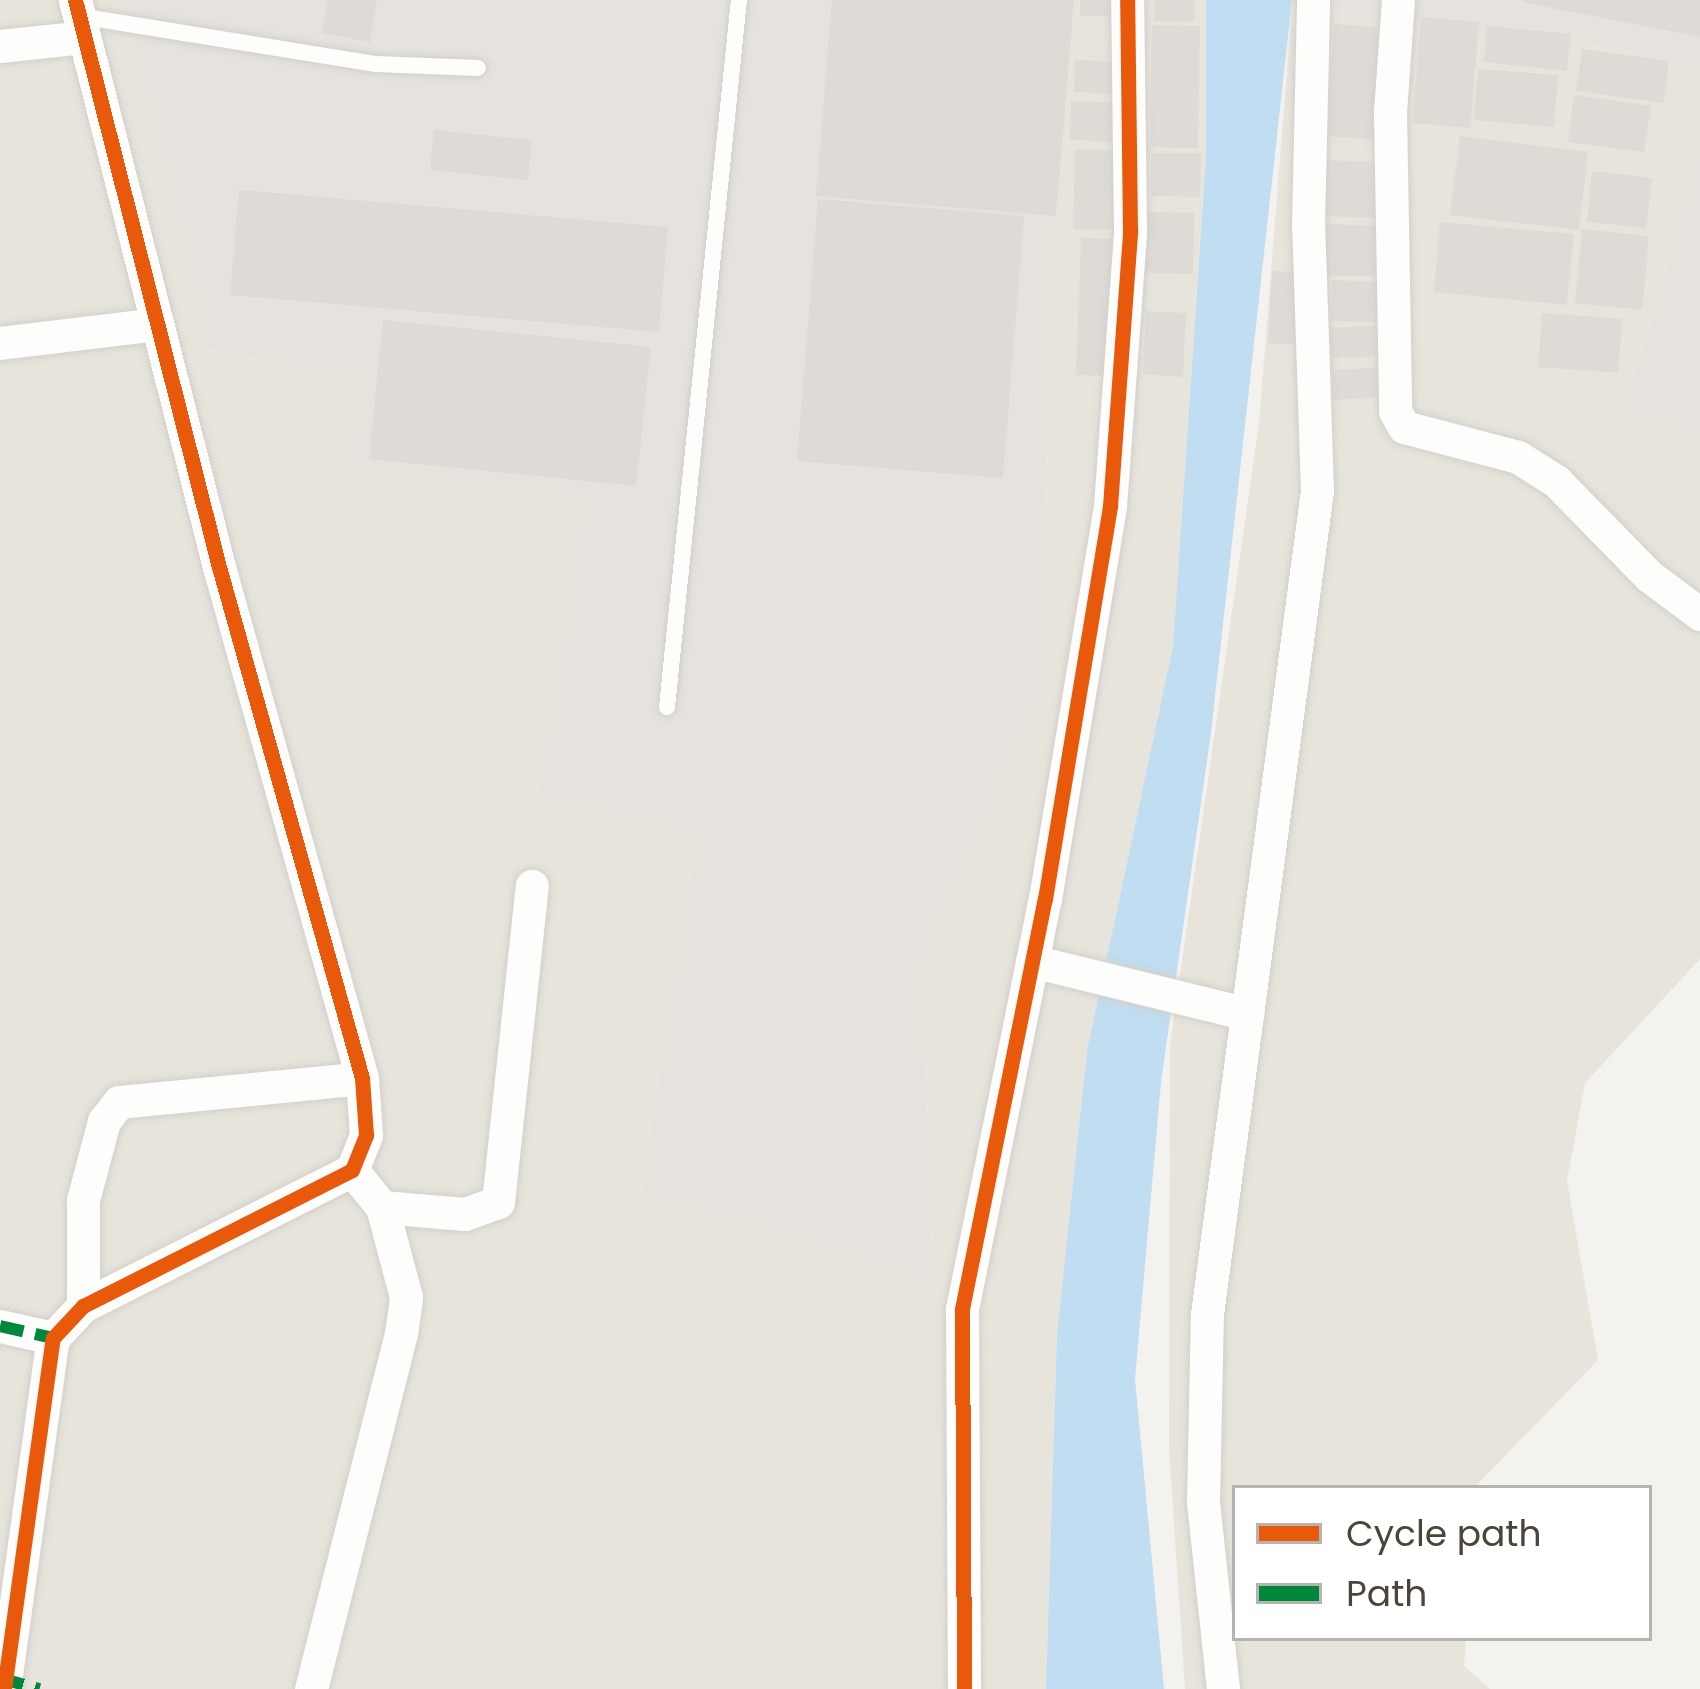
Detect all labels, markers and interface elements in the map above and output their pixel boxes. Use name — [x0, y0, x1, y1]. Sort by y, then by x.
legend — [1232, 1485, 1652, 1641]
text: Cycle path — [1346, 1508, 1542, 1559]
text: Path — [1346, 1568, 1427, 1619]

